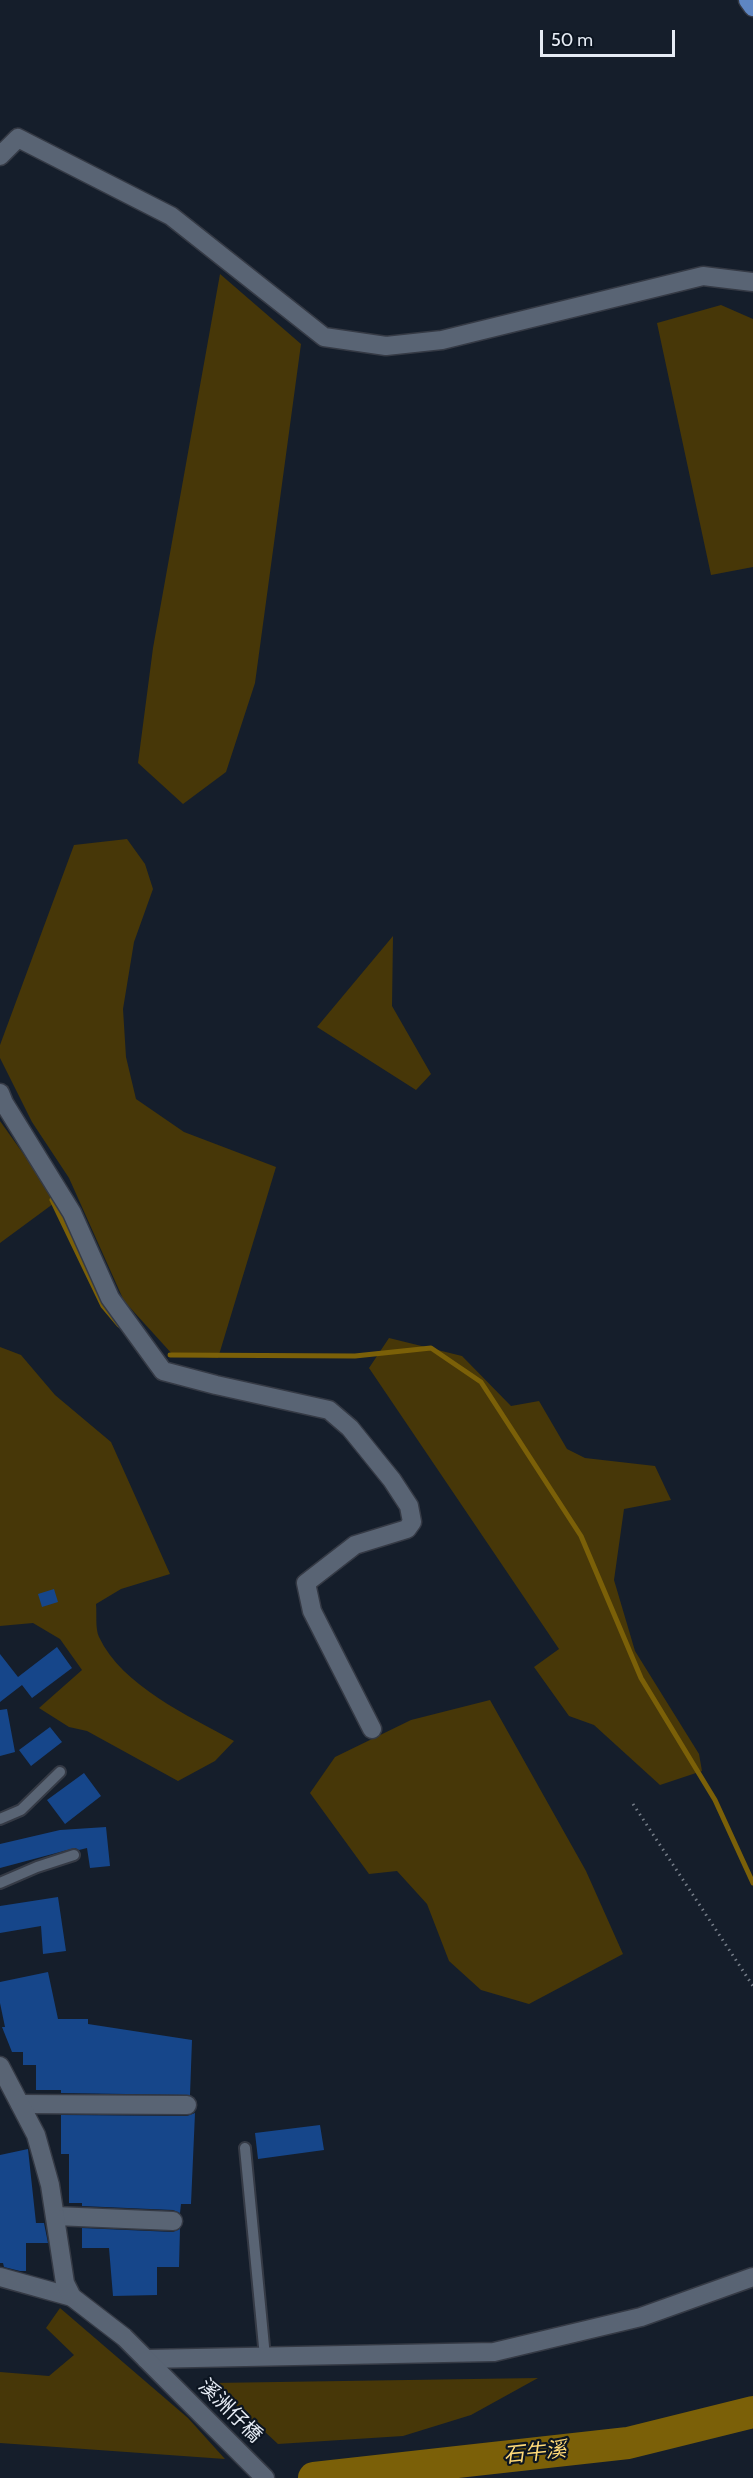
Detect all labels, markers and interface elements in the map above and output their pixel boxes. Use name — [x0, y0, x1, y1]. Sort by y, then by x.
scale bar — [543, 18, 678, 56]
text: 50 m — [551, 29, 593, 51]
street label: 溪洲仔橋 — [193, 2374, 267, 2448]
water label: 石牛溪 — [502, 2437, 568, 2469]

